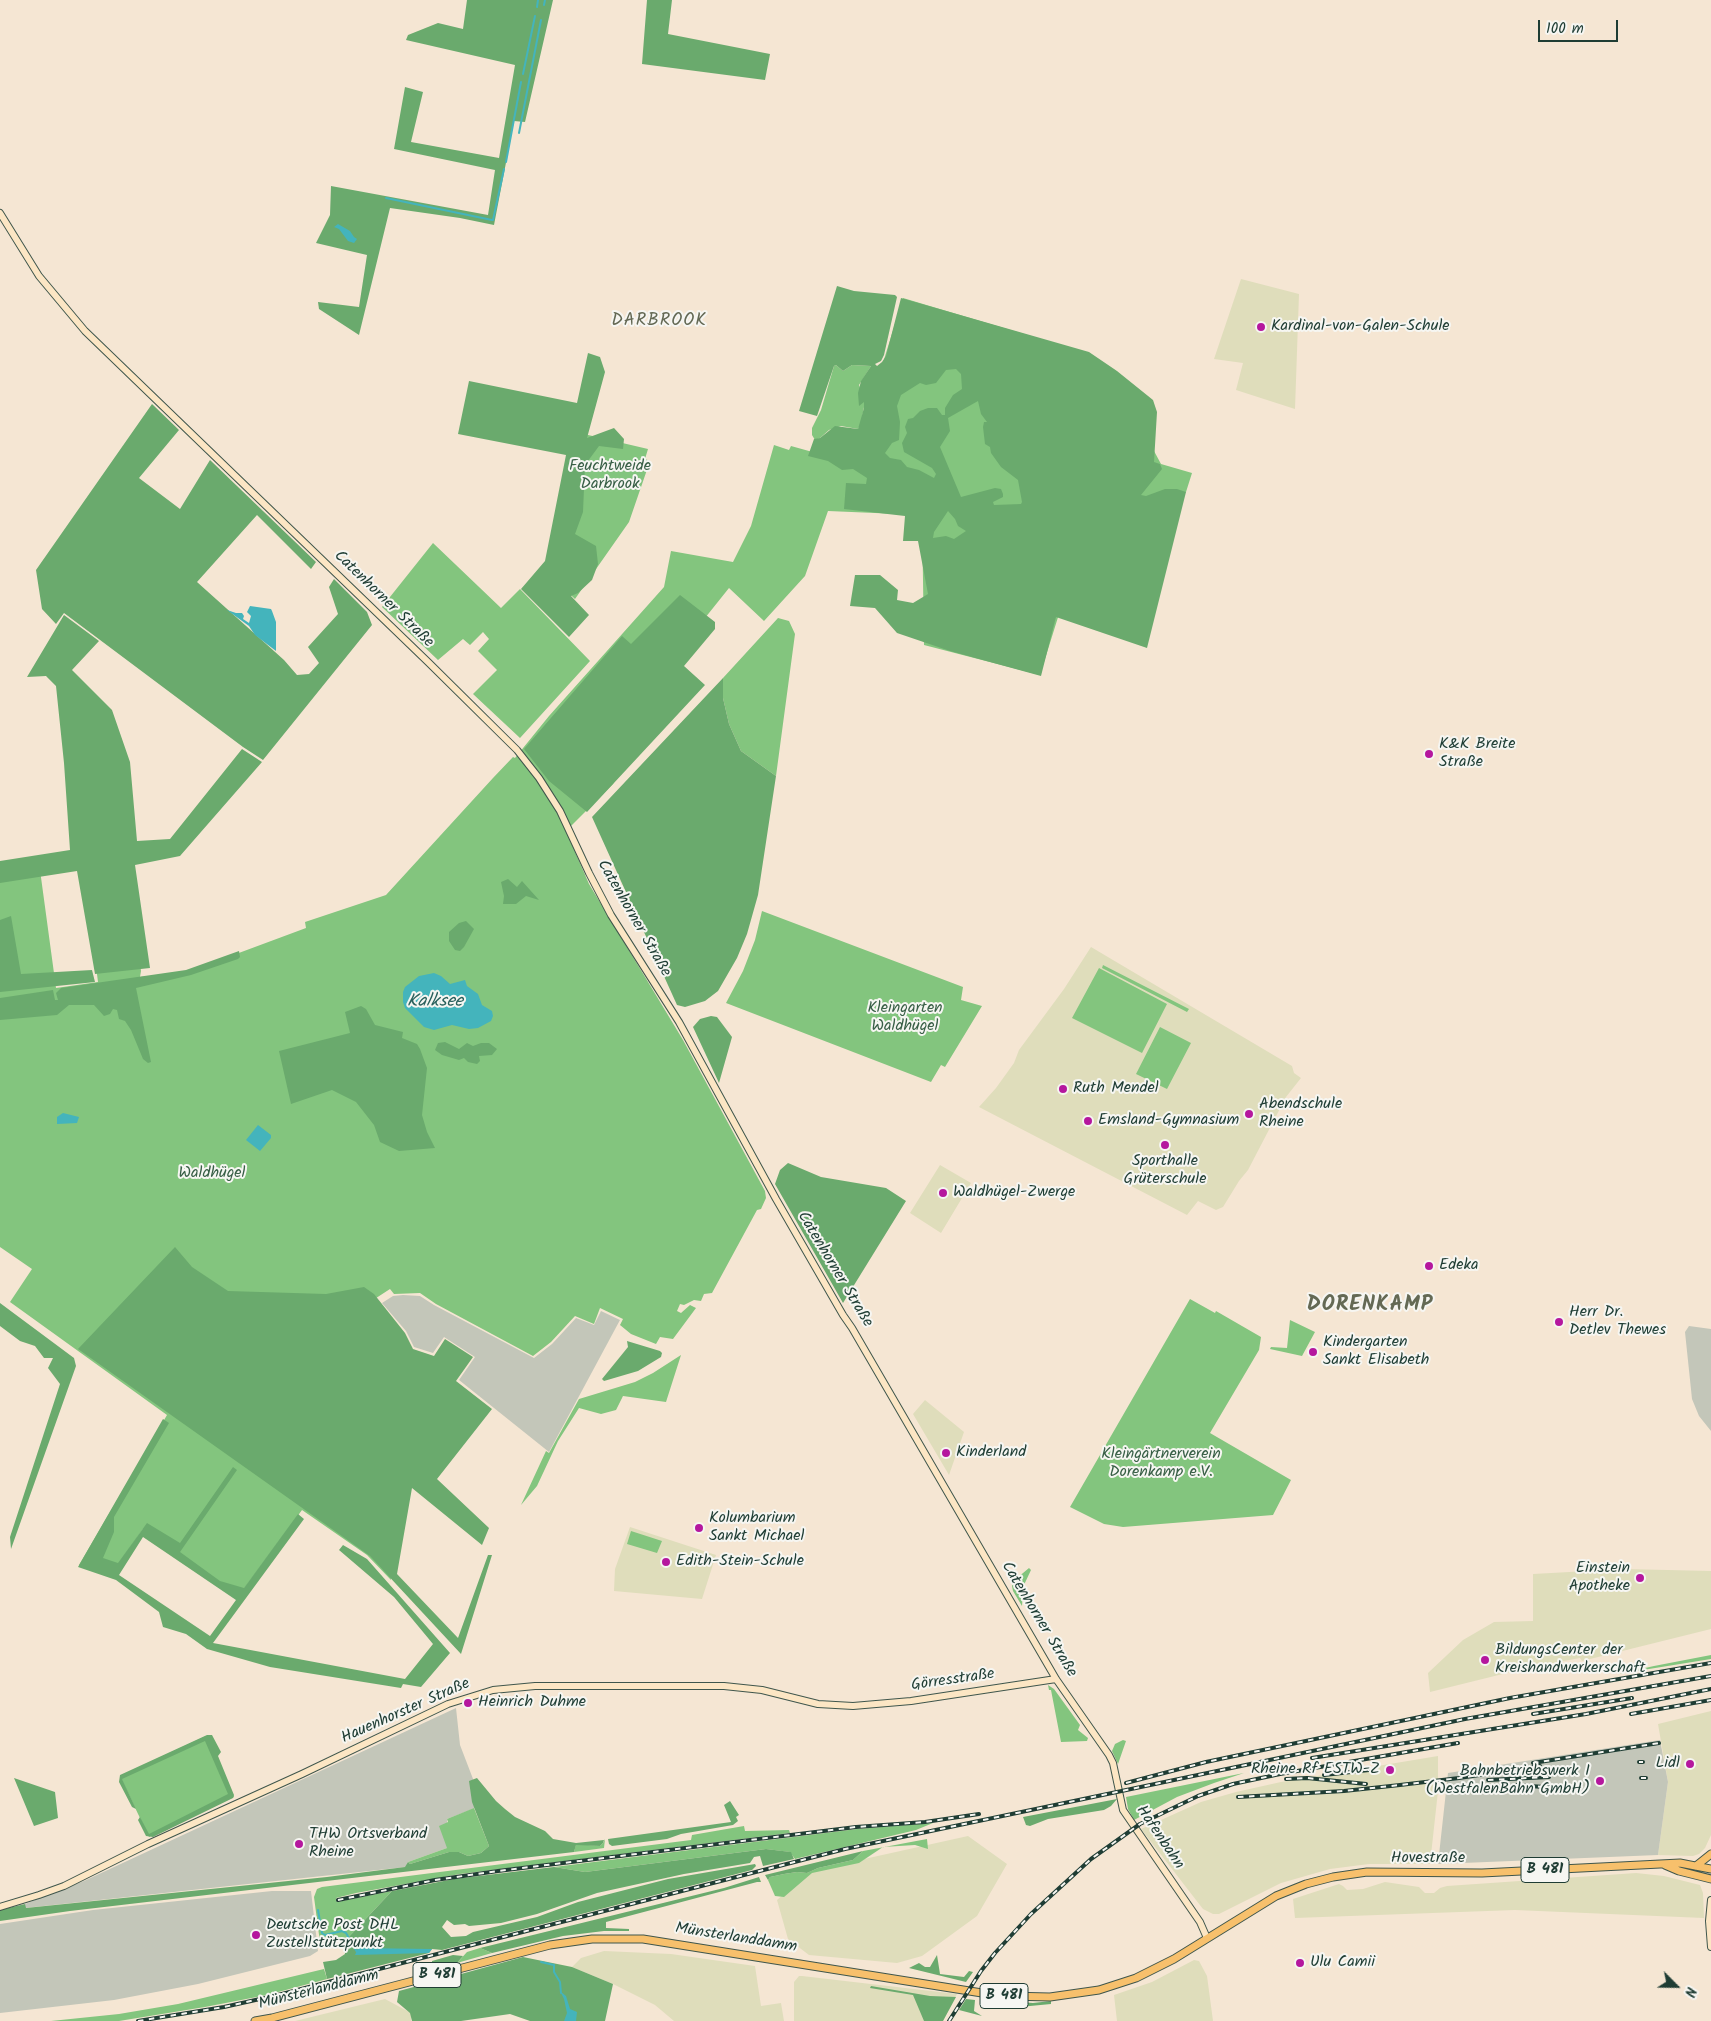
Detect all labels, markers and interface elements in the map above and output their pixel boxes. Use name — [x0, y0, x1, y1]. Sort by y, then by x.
scale bar — [1541, 10, 1621, 42]
text: 100 m — [1546, 17, 1584, 41]
district label: DARBROOK — [610, 311, 708, 333]
place label: Kardinal-von-Galen-Schule — [1271, 317, 1449, 337]
marker: Kardinal-von-Galen-Schule — [1255, 321, 1267, 333]
park label: Feuchtweide Darbrook — [569, 457, 651, 495]
street label: Catenhorner Straße — [329, 547, 437, 653]
place label: K&K Breite Straße — [1439, 735, 1515, 773]
marker: K&K Breite Straße — [1423, 748, 1435, 760]
street label: Catenhorner Straße — [592, 857, 674, 981]
water label: Kalksee — [407, 992, 463, 1014]
park label: Kleingarten Waldhügel — [867, 999, 943, 1037]
place label: Ruth Mendel — [1073, 1079, 1159, 1099]
marker: Ruth Mendel — [1057, 1083, 1069, 1095]
place label: Abendschule Rheine — [1259, 1095, 1342, 1133]
marker: Abendschule Rheine — [1243, 1108, 1255, 1120]
place label: Emsland-Gymnasium — [1098, 1111, 1239, 1131]
marker: Emsland-Gymnasium — [1082, 1115, 1094, 1127]
marker: Sporthalle Grüterschule — [1159, 1139, 1171, 1151]
place label: Sporthalle Grüterschule — [1124, 1152, 1206, 1190]
park label: Waldhügel — [179, 1164, 245, 1184]
place label: Waldhügel-Zwerge — [953, 1183, 1075, 1203]
marker: Waldhügel-Zwerge — [937, 1187, 949, 1199]
street label: Catenhorner Straße — [792, 1209, 876, 1331]
place label: Edeka — [1439, 1256, 1479, 1276]
marker: Edeka — [1423, 1260, 1435, 1272]
district label: DORENKAMP — [1306, 1293, 1434, 1319]
place label: Herr Dr. Detlev Thewes — [1569, 1303, 1666, 1341]
marker: Herr Dr. Detlev Thewes — [1553, 1316, 1565, 1328]
place label: Kindergarten Sankt Elisabeth — [1323, 1333, 1429, 1371]
marker: Kindergarten Sankt Elisabeth — [1307, 1346, 1319, 1358]
place label: Kinderland — [956, 1443, 1026, 1463]
park label: Kleingärtnerverein Dorenkamp e.V. — [1101, 1445, 1221, 1483]
marker: Kinderland — [940, 1447, 952, 1459]
place label: Kolumbarium Sankt Michael — [709, 1509, 804, 1547]
marker: Kolumbarium Sankt Michael — [693, 1522, 705, 1534]
place label: Edith-Stein-Schule — [676, 1552, 804, 1572]
marker: Edith-Stein-Schule — [660, 1556, 672, 1568]
street label: Catenhorner Straße — [996, 1559, 1080, 1681]
place label: Einstein Apotheke — [1569, 1559, 1630, 1597]
marker: Einstein Apotheke — [1634, 1572, 1646, 1584]
place label: BildungsCenter der Kreishandwerkerschaft — [1495, 1641, 1646, 1679]
marker: BildungsCenter der Kreishandwerkerschaft — [1479, 1654, 1491, 1666]
street label: Görresstraße — [910, 1666, 996, 1696]
street label: Hauenhorster Straße — [339, 1675, 473, 1749]
place label: Heinrich Duhme — [478, 1693, 586, 1713]
marker: Heinrich Duhme — [462, 1697, 474, 1709]
place label: Lidl — [1656, 1754, 1680, 1774]
marker: Lidl — [1684, 1758, 1696, 1770]
place label: Rheine Rf ESTW-Z — [1251, 1760, 1380, 1780]
place label: Bahnbetriebswerk I (WestfalenBahn GmbH) — [1425, 1762, 1590, 1800]
marker: Rheine Rf ESTW-Z — [1384, 1764, 1396, 1776]
marker: Bahnbetriebswerk I (WestfalenBahn GmbH) — [1594, 1775, 1606, 1787]
street label: Hafenbahn — [1131, 1802, 1187, 1874]
place label: THW Ortsverband Rheine — [309, 1825, 427, 1863]
marker: THW Ortsverband Rheine — [293, 1838, 305, 1850]
street label: Hovestraße — [1391, 1849, 1465, 1869]
road number: B 481 — [1521, 1858, 1569, 1882]
place label: Deutsche Post DHL Zustellstützpunkt — [266, 1916, 399, 1954]
street label: Münsterlanddamm — [674, 1920, 798, 1958]
marker: Deutsche Post DHL Zustellstützpunkt — [250, 1929, 262, 1941]
place label: Ulu Camii — [1310, 1953, 1375, 1973]
marker: Ulu Camii — [1294, 1957, 1306, 1969]
north arrow — [1651, 1961, 1701, 2011]
road number: B 481 — [413, 1962, 461, 1988]
street label: Münsterlanddamm — [257, 1967, 381, 2015]
text: N — [1678, 1983, 1702, 2000]
road number: B 481 — [980, 1984, 1028, 2008]

